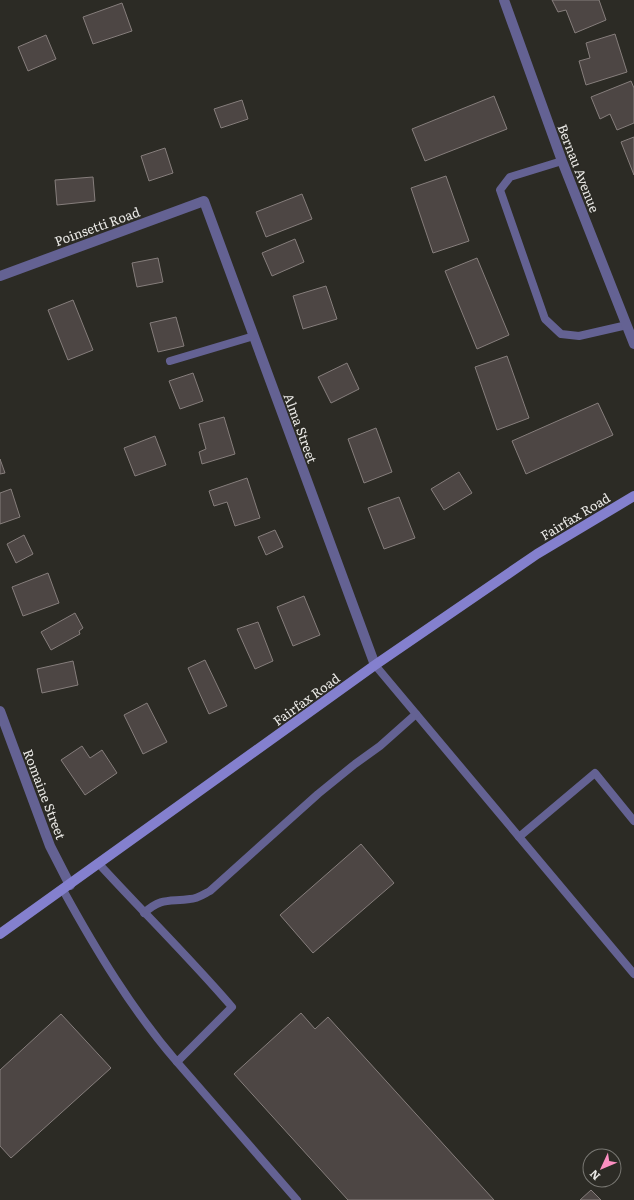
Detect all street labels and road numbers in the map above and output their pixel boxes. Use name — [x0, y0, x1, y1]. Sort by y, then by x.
street label: Bernau Avenue — [553, 121, 605, 215]
street label: Poinsetti Road — [52, 202, 142, 250]
street label: Alma Street — [280, 390, 323, 466]
street label: Fairfax Road — [537, 488, 614, 544]
street label: Fairfax Road — [269, 668, 343, 730]
street label: Romaine Street — [19, 746, 71, 843]

